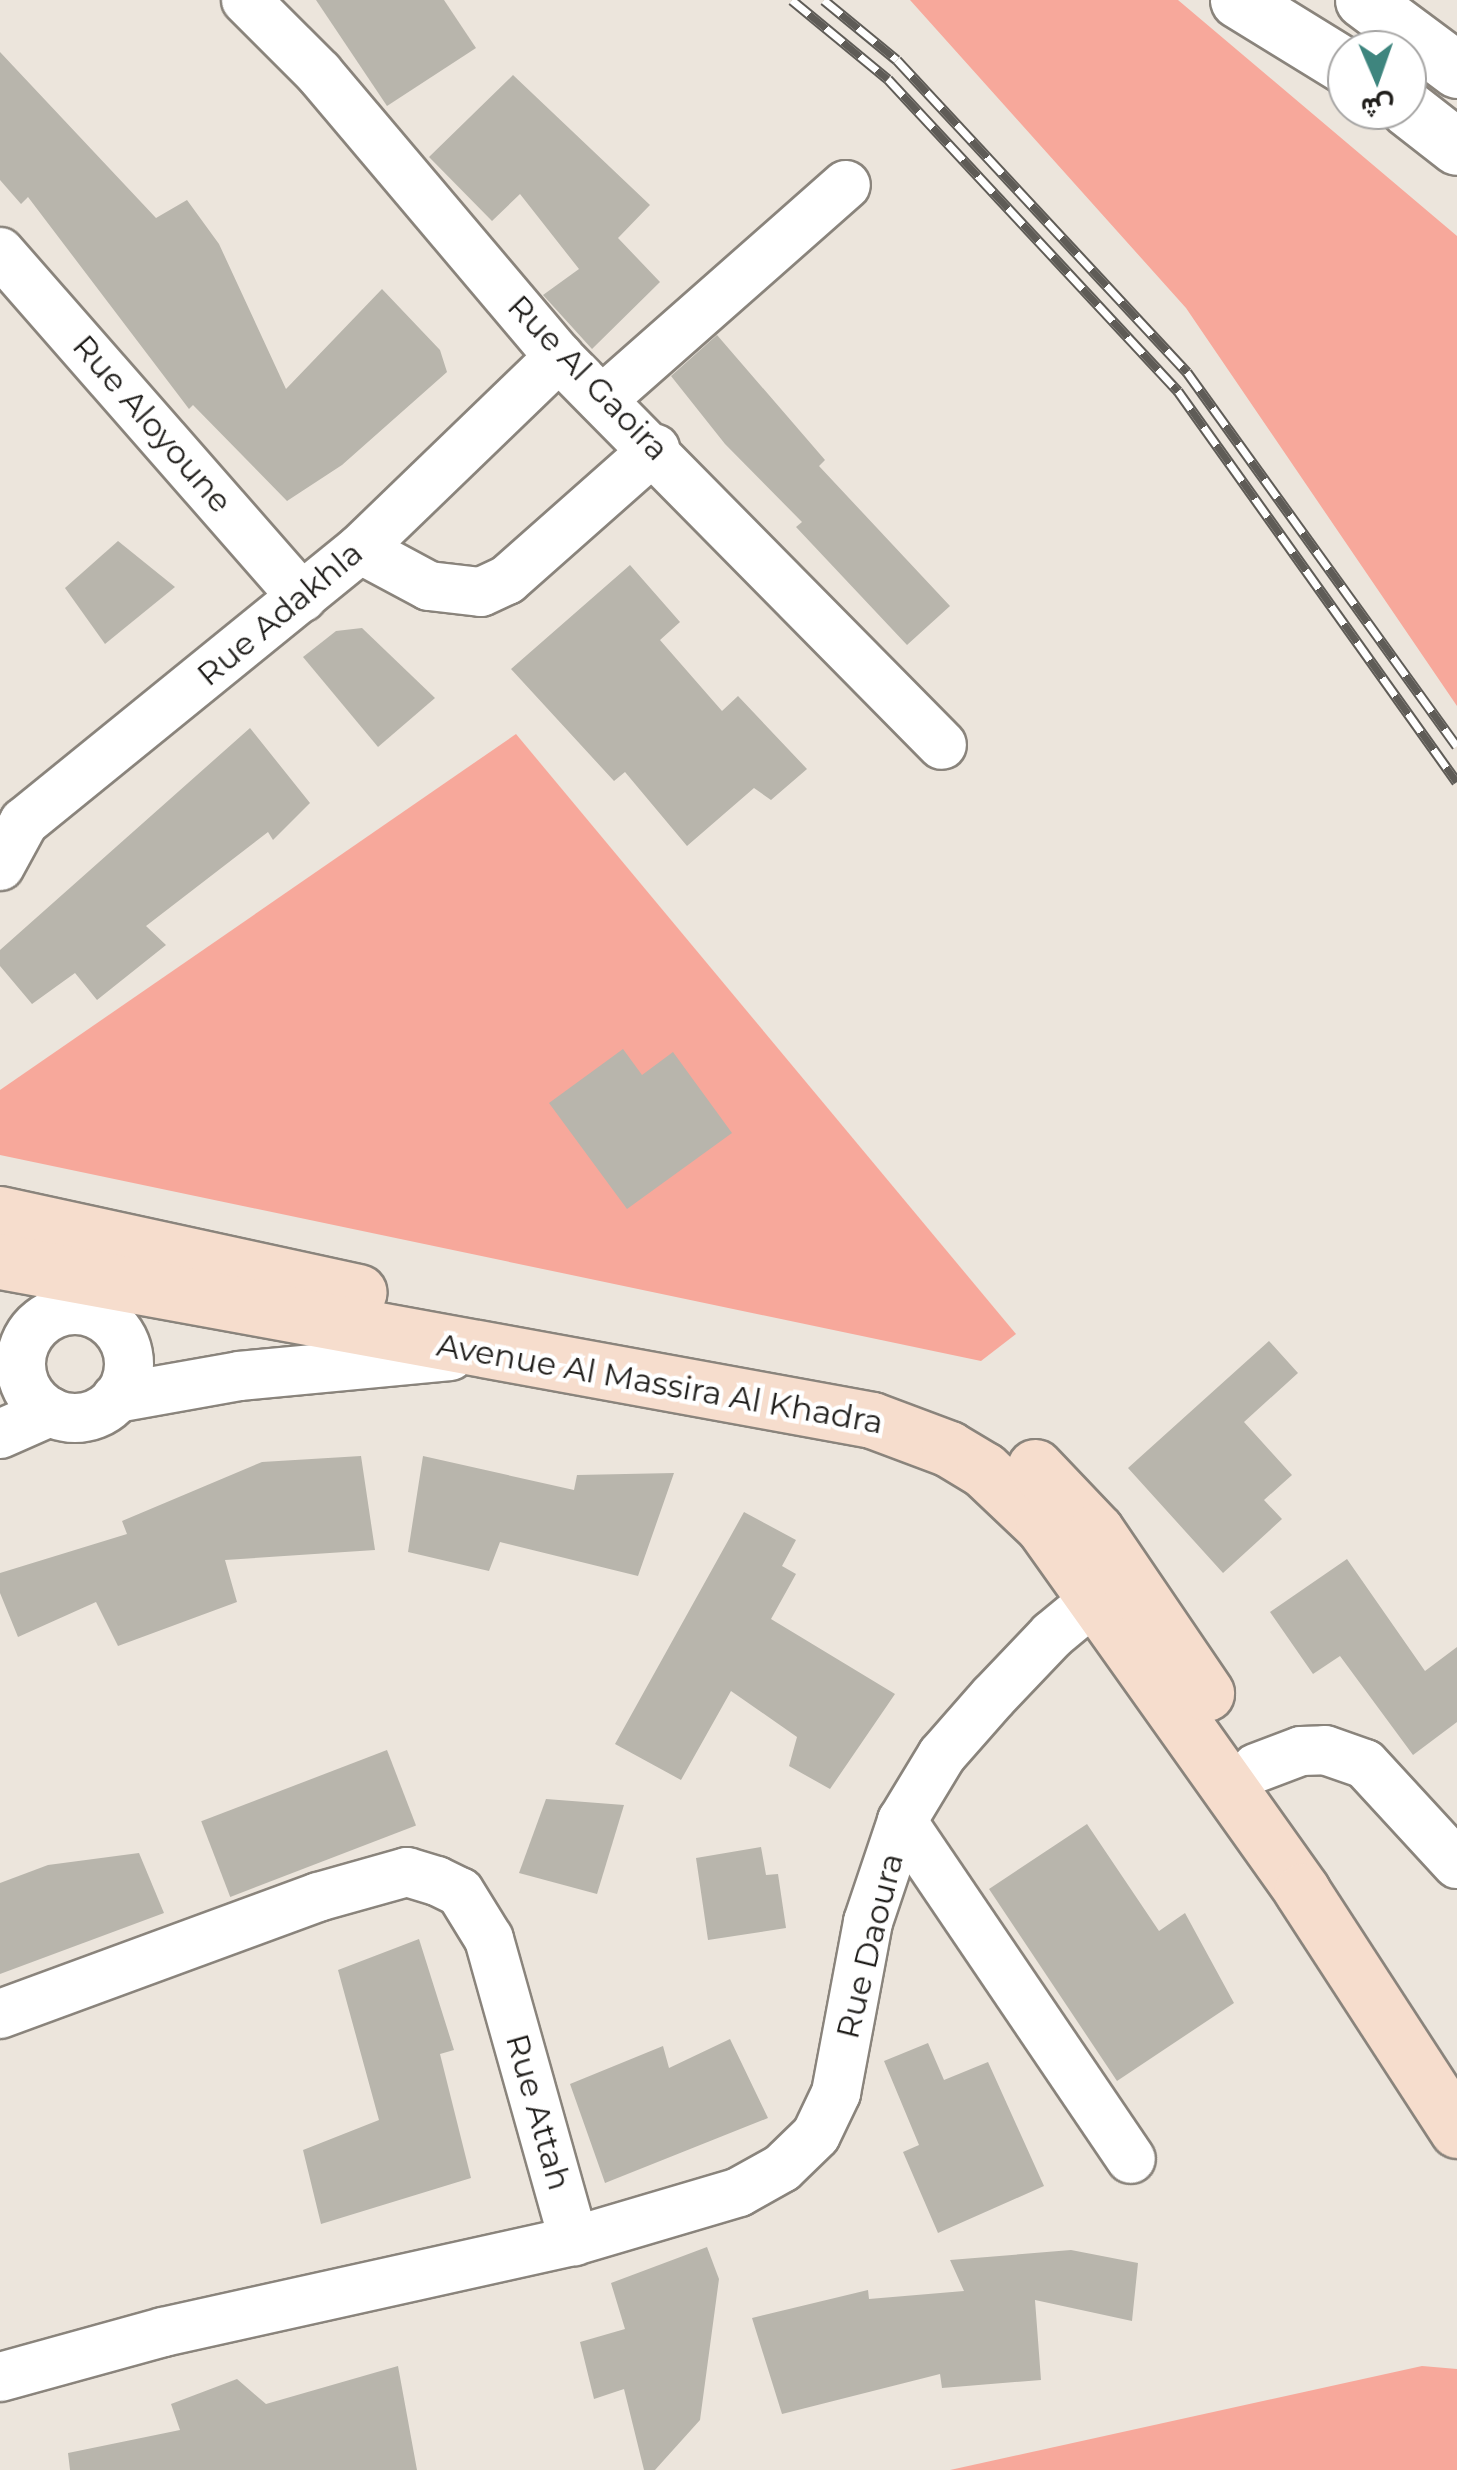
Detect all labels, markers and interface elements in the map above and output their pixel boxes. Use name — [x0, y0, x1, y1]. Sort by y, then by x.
north arrow — [1327, 30, 1427, 130]
text: ش — [1361, 90, 1395, 126]
street label: Rue Al Gaoira — [500, 287, 676, 469]
street label: Rue Aloyoune — [64, 327, 240, 521]
street label: Rue Adakhla — [190, 534, 370, 694]
street label: Avenue Al Massira Al Khadra — [434, 1326, 886, 1442]
street label: Rue Daoura — [828, 1849, 912, 2043]
street label: Rue Attah — [497, 2030, 579, 2194]

